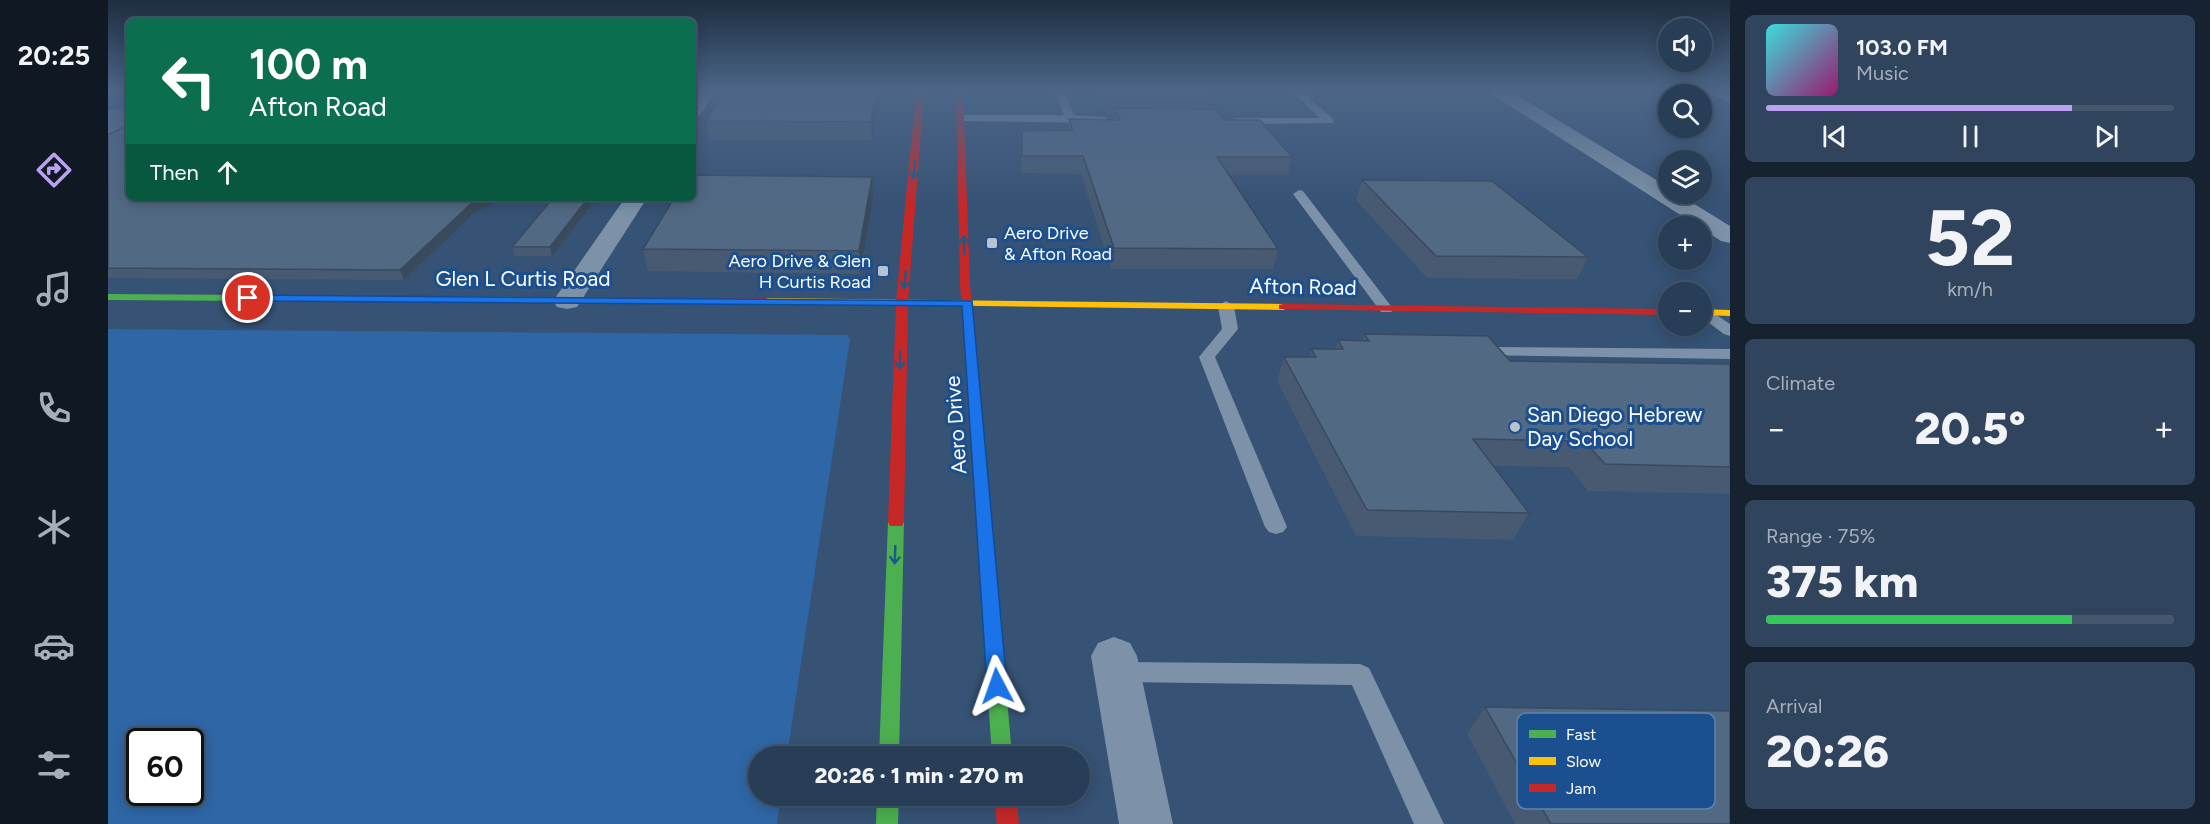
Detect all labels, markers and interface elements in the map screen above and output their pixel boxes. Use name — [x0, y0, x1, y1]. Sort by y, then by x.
map controls — [1658, 18, 1712, 336]
button: sound — [1658, 18, 1712, 72]
text: 103.0 FM — [1856, 34, 1948, 61]
text: 20:25 — [18, 39, 90, 72]
text: 100 m — [249, 39, 368, 90]
icon: left — [150, 42, 228, 120]
text: Music — [1856, 61, 1909, 85]
button: search — [1658, 84, 1712, 138]
text: Afton Road — [249, 90, 387, 123]
icon: previous — [1818, 120, 1851, 153]
icon: pause — [1954, 120, 1987, 153]
icon: next — [2090, 120, 2123, 153]
icon: directions — [33, 149, 75, 191]
button: layers — [1658, 150, 1712, 204]
icon: ahead — [211, 156, 244, 189]
text: Then — [150, 159, 199, 186]
one-way arrow — [908, 159, 919, 179]
text: 52 — [1925, 191, 2015, 285]
button: + — [1658, 216, 1712, 270]
place label: Aero Drive & Afton Road — [1004, 222, 1112, 265]
one-way arrow — [958, 235, 969, 255]
marker: Aero Drive & Afton Road — [985, 236, 999, 250]
place label: Aero Drive & Glen H Curtis Road — [729, 250, 871, 293]
marker: Aero Drive & Glen H Curtis Road — [876, 264, 890, 278]
street label: Glen L Curtis Road — [435, 266, 611, 291]
icon: music — [33, 268, 75, 310]
one-way arrow — [899, 269, 910, 289]
pin — [222, 272, 273, 323]
street label: Afton Road — [1249, 273, 1357, 300]
text: km/h — [1947, 277, 1993, 301]
icon: arrive — [231, 281, 264, 314]
button: − — [1658, 282, 1712, 336]
one-way arrow — [895, 350, 906, 370]
text: Climate — [1766, 371, 1835, 395]
street label: Aero Drive — [940, 375, 971, 475]
icon: phone — [33, 387, 75, 429]
text: 20.5° — [1914, 401, 2026, 455]
place label: San Diego Hebrew Day School — [1527, 402, 1703, 451]
text: − — [1766, 409, 1787, 448]
text: + — [2153, 409, 2174, 448]
marker: San Diego Hebrew Day School — [1508, 420, 1522, 434]
icon: climate — [33, 506, 75, 548]
text: Range · 75% — [1766, 524, 1875, 548]
one-way arrow — [889, 545, 900, 565]
text: 375 km — [1766, 554, 1918, 608]
icon: car — [33, 625, 75, 667]
position arrow — [965, 654, 1029, 718]
text: Arrival — [1766, 694, 1822, 718]
legend — [1517, 713, 1715, 809]
text: 20:26 — [1766, 724, 1889, 778]
text: Fast — [1566, 725, 1596, 744]
speed limit sign: 60 — [126, 728, 204, 806]
icon: filters — [33, 744, 75, 786]
text: Slow — [1566, 752, 1601, 771]
text: 20:26 · 1 min · 270 m — [814, 762, 1024, 789]
text: Jam — [1566, 779, 1596, 798]

